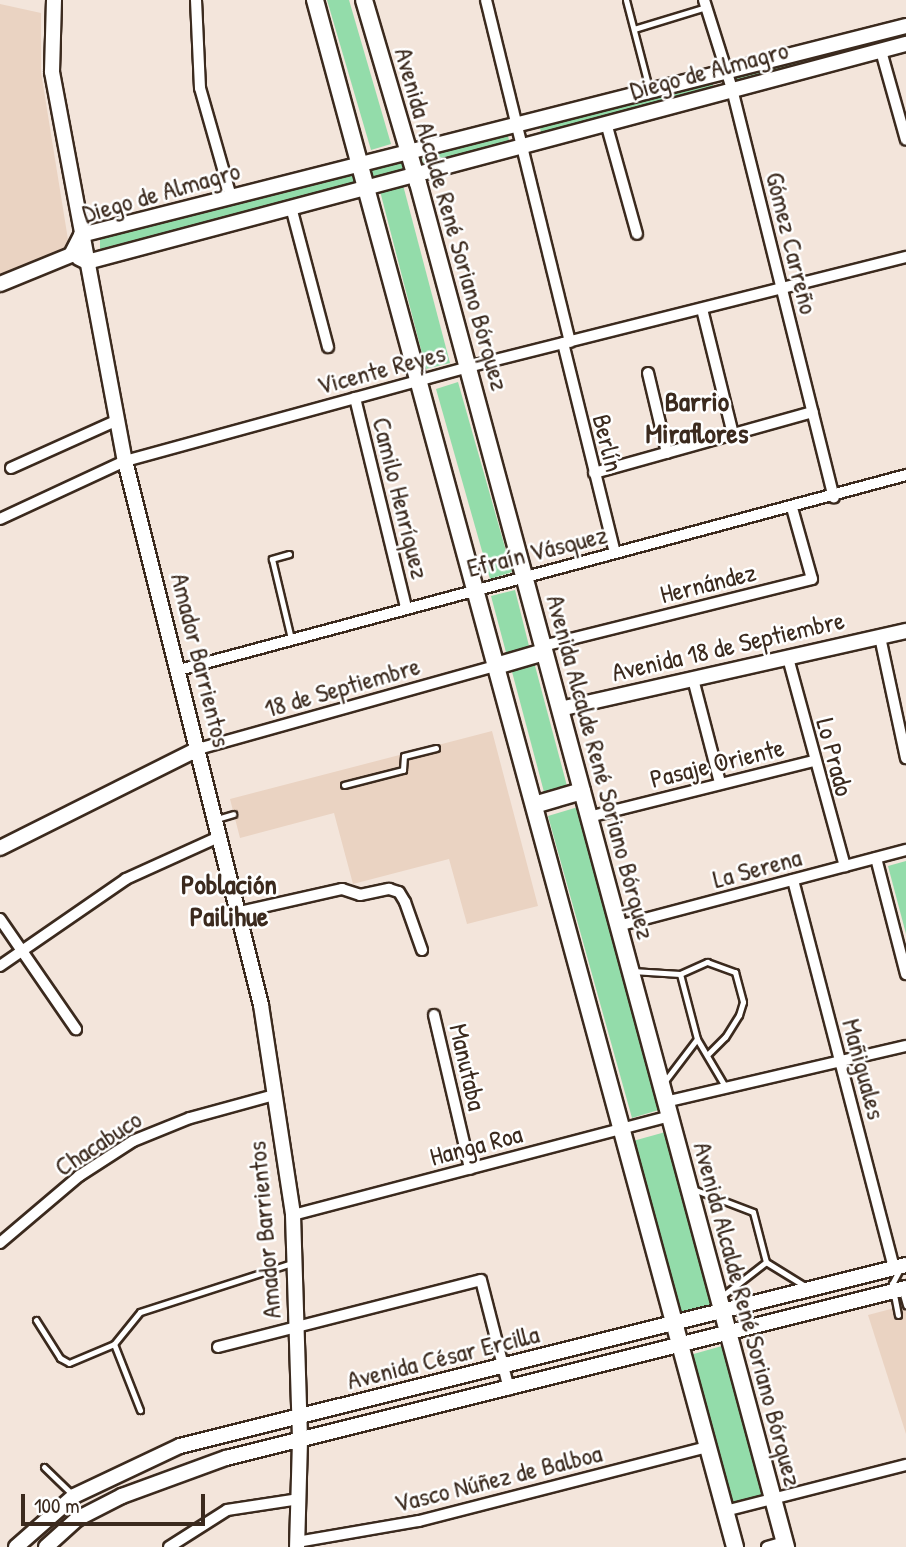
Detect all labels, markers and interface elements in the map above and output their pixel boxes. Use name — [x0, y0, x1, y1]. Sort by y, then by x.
street label: Diego de Almagro — [626, 34, 792, 106]
street label: Avenida Alcalde René Soriano Bórquez — [388, 44, 516, 394]
street label: Diego de Almagro — [79, 155, 243, 229]
street label: Gómez Carreño — [759, 169, 825, 317]
street label: Vicente Reyes — [313, 337, 449, 401]
district label: Barrio Miraflores — [645, 384, 749, 450]
street label: Berlín — [586, 411, 630, 475]
street label: Camilo Henríquez — [366, 414, 436, 582]
street label: Efraín Vásquez — [464, 519, 610, 583]
street label: Hernández — [657, 556, 759, 610]
street label: Amador Barrientos — [164, 570, 238, 750]
street label: Avenida Alcalde René Soriano Bórquez — [540, 591, 662, 943]
street label: Avenida 18 de Septiembre — [609, 604, 847, 688]
street label: 18 de Septiembre — [261, 650, 423, 724]
street label: Lo Prado — [810, 715, 860, 799]
street label: Pasaje Oriente — [647, 731, 787, 795]
street label: La Serena — [709, 841, 805, 895]
district label: Población Pailihue — [181, 867, 277, 933]
street label: Mañiguales — [836, 1015, 892, 1123]
street label: Manutaba — [443, 1021, 493, 1113]
street label: Chacabuco — [49, 1103, 147, 1183]
street label: Hanga Roa — [426, 1118, 526, 1172]
street label: Avenida Alcalde René Soriano Bórquez — [687, 1138, 809, 1490]
street label: Amador Barrientos — [241, 1140, 287, 1320]
street label: Avenida César Ercilla — [344, 1318, 542, 1396]
street label: Vasco Núñez de Balboa — [391, 1437, 605, 1519]
scale bar — [24, 1480, 208, 1524]
text: 100 m — [34, 1491, 80, 1520]

